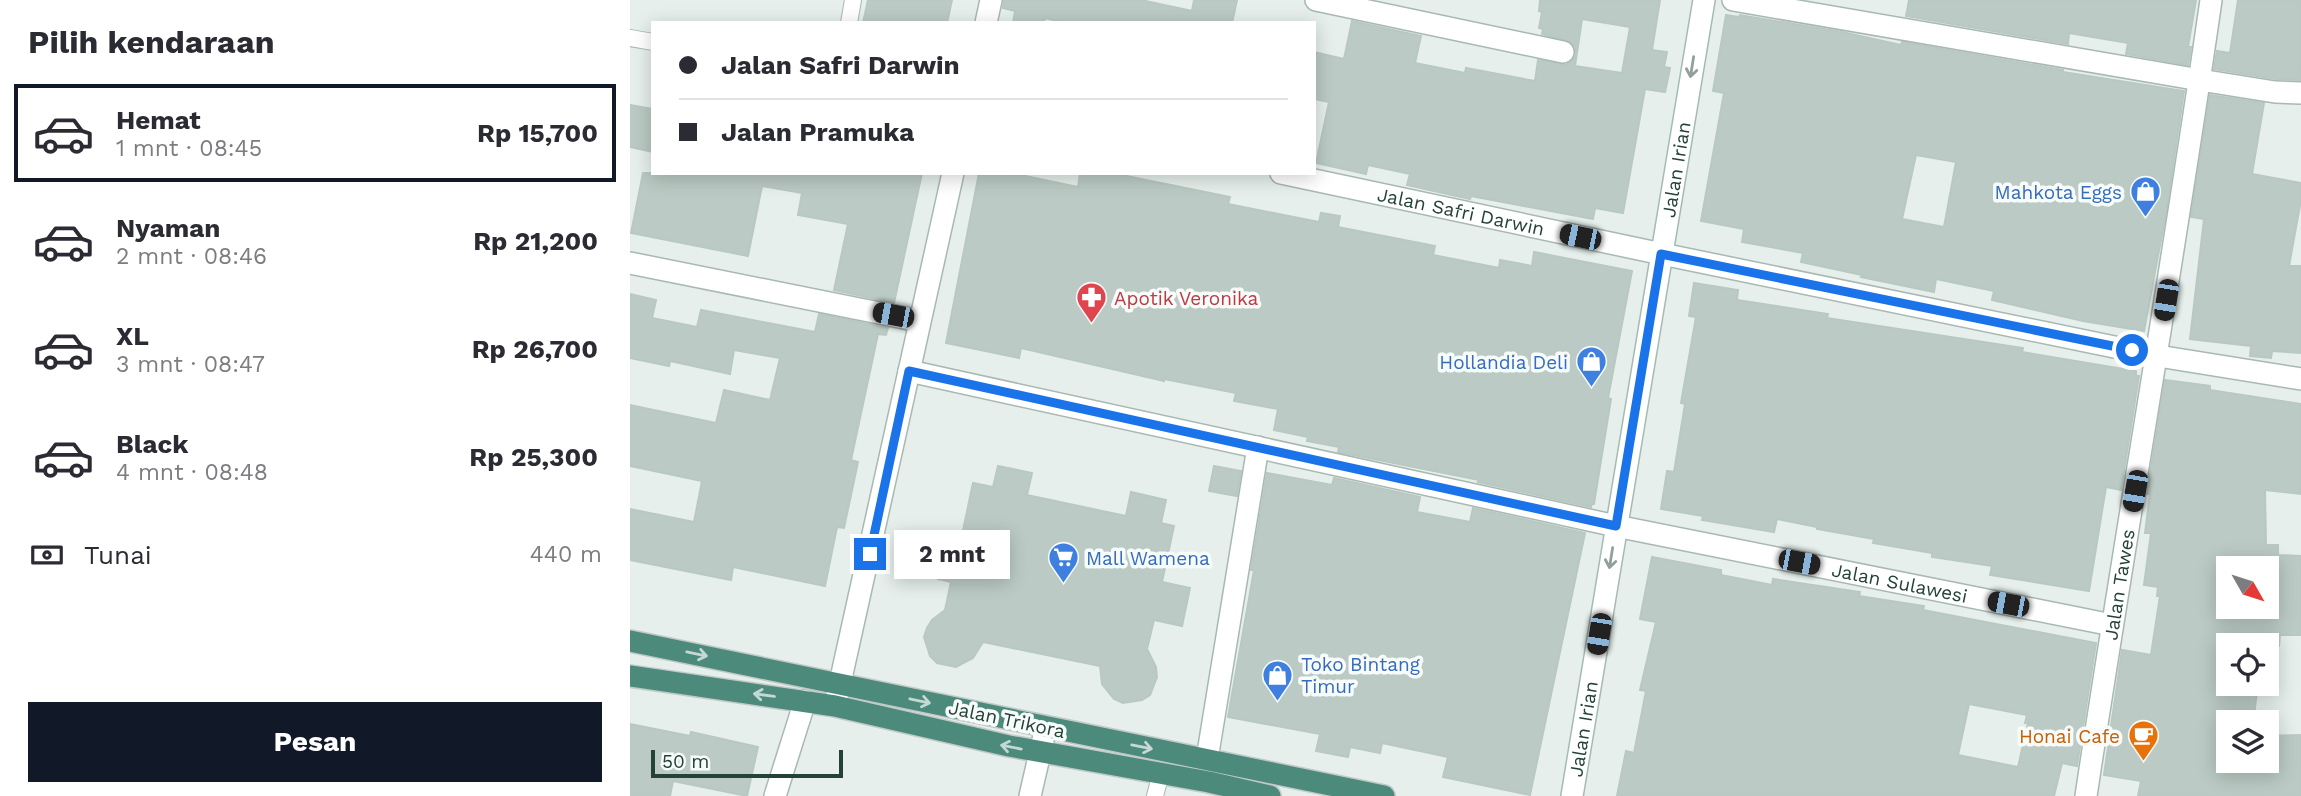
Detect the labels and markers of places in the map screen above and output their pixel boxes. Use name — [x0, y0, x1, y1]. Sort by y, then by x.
shop icon: Mahkota Eggs — [2128, 175, 2162, 219]
place label: Mahkota Eggs — [1995, 181, 2122, 204]
pharmacy icon: Apotik Veronika — [1074, 281, 1108, 325]
place label: Apotik Veronika — [1114, 287, 1259, 310]
shop icon: Hollandia Deli — [1574, 345, 1608, 389]
place label: Hollandia Deli — [1439, 351, 1568, 374]
supermarket icon: Mall Wamena — [1046, 541, 1080, 585]
place label: Mall Wamena — [1086, 547, 1210, 570]
place label: Toko Bintang Timur — [1301, 653, 1421, 698]
shop icon: Toko Bintang Timur — [1261, 658, 1295, 702]
cafe icon: Honai Cafe — [2126, 719, 2160, 763]
place label: Honai Cafe — [2019, 725, 2120, 748]

